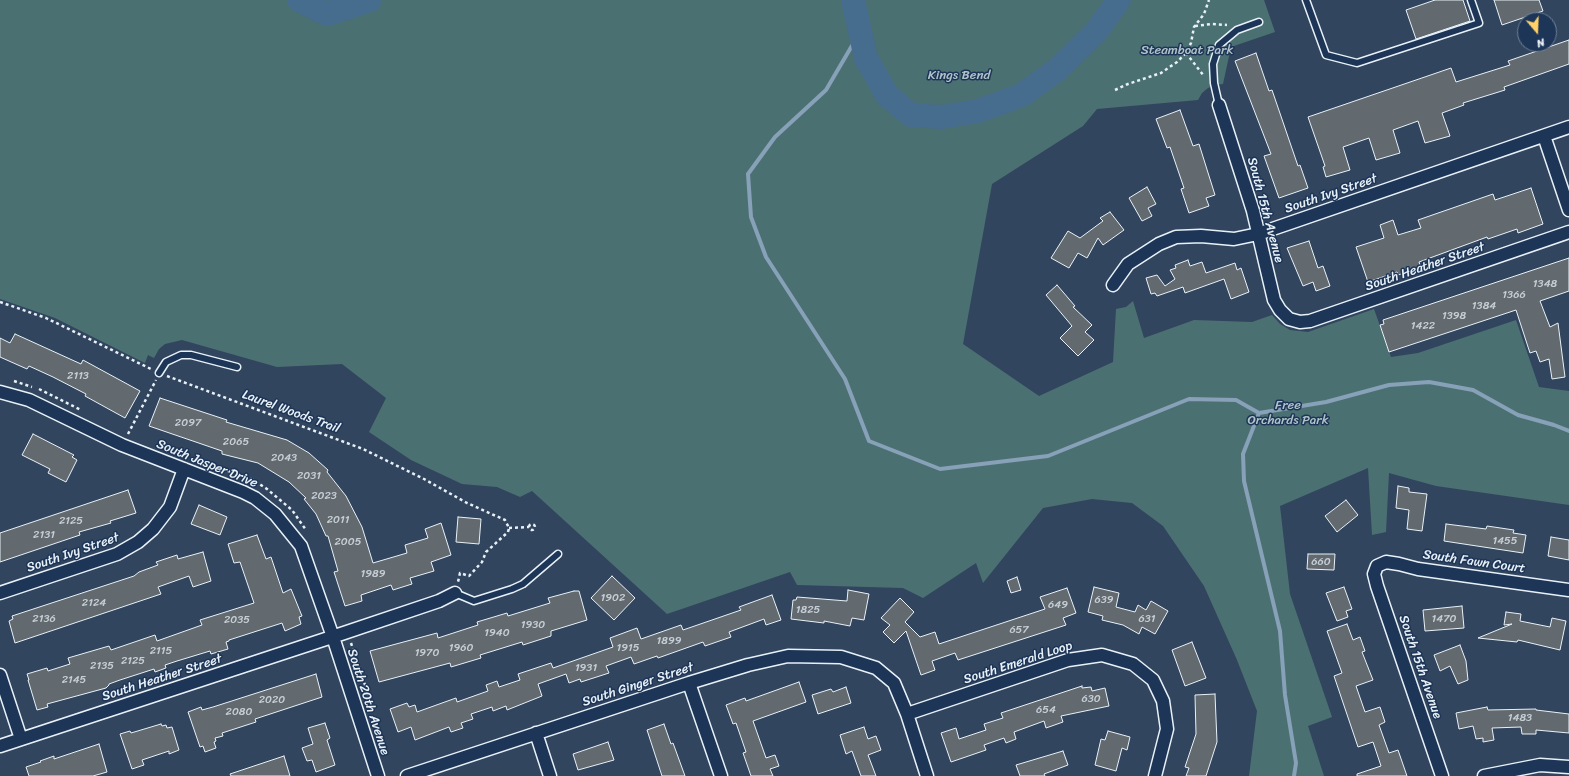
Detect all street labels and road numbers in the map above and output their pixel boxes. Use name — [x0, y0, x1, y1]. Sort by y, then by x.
street label: South 15th Avenue — [1243, 156, 1287, 264]
street label: South Ivy Street — [1283, 171, 1379, 217]
street label: South Heather Street — [1363, 239, 1487, 295]
street label: Laurel Woods Trail — [240, 387, 342, 437]
street label: South Jasper Drive — [154, 437, 260, 491]
street label: South Ivy Street — [25, 530, 121, 576]
street label: South Fawn Court — [1422, 547, 1526, 577]
street label: South 15th Avenue — [1395, 613, 1445, 721]
street label: South Emerald Loop — [962, 638, 1074, 688]
street label: South 20th Avenue — [343, 647, 393, 757]
street label: South Heather Street — [100, 651, 224, 705]
street label: South Ginger Street — [580, 660, 696, 710]

